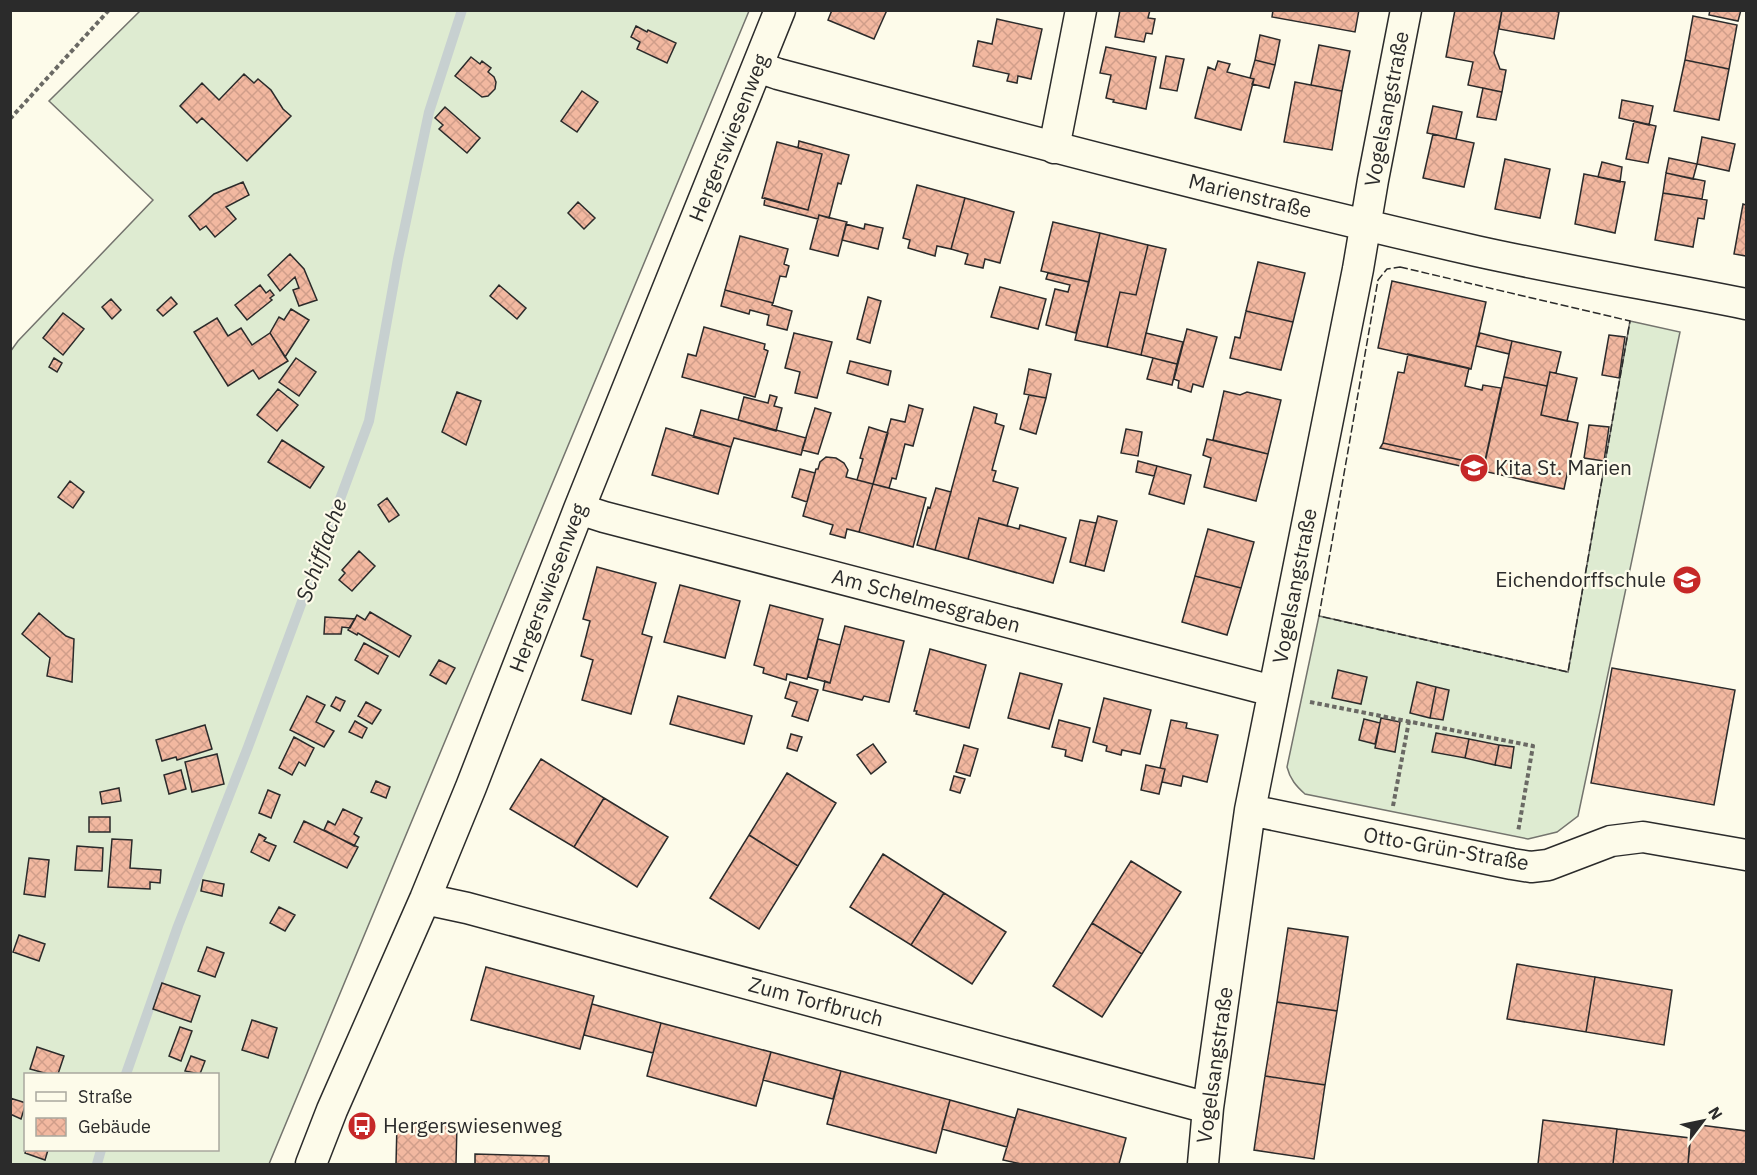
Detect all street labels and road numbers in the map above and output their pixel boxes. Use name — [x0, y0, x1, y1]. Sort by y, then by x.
street label: Vogelsangstraße — [1357, 29, 1415, 189]
street label: Hergerswiesenweg — [682, 49, 775, 226]
street label: Marienstraße — [1186, 166, 1315, 224]
street label: Hergerswiesenweg — [502, 499, 592, 676]
street label: Vogelsangstraße — [1265, 506, 1323, 666]
street label: Am Schelmesgraben — [829, 561, 1024, 639]
street label: Otto-Grün-Straße — [1361, 820, 1531, 876]
street label: Zum Torfbruch — [746, 970, 887, 1032]
street label: Vogelsangstraße — [1189, 985, 1239, 1145]

